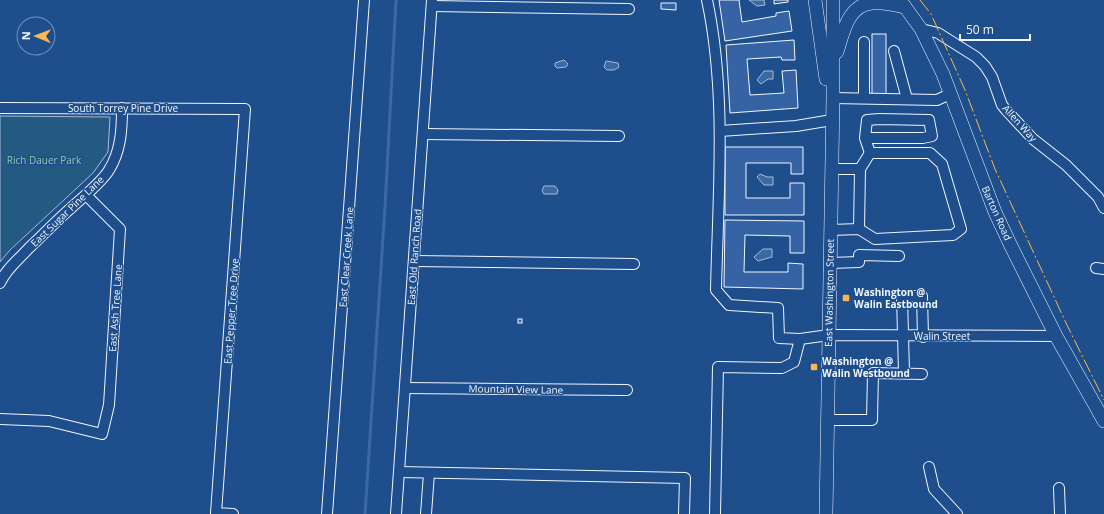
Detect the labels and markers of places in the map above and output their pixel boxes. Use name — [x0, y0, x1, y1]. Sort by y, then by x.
place label: Washington @ Walin Eastbound — [854, 285, 938, 311]
marker: Washington @ Walin Eastbound — [841, 293, 851, 303]
place label: Washington @ Walin Westbound — [822, 354, 910, 380]
marker: Washington @ Walin Westbound — [809, 362, 819, 372]

